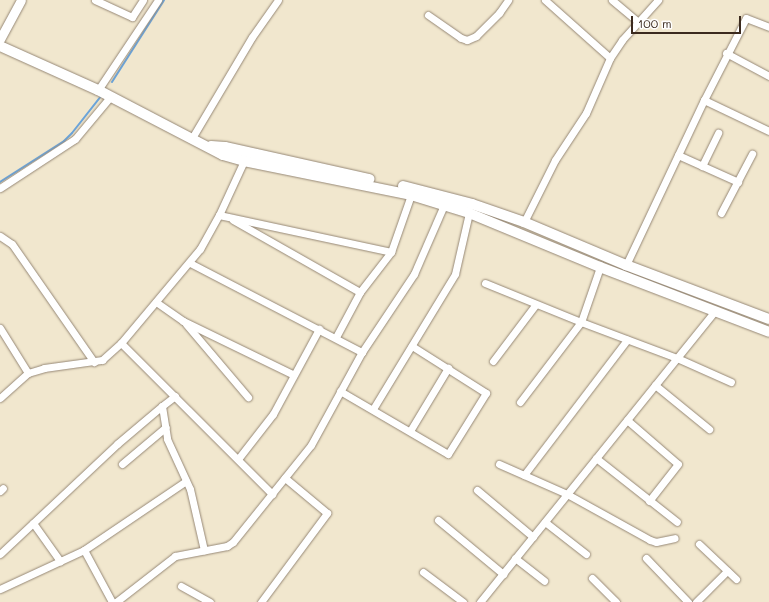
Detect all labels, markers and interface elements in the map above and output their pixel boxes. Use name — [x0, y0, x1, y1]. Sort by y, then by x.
scale bar — [633, 8, 743, 34]
text: 100 m — [638, 15, 672, 31]

